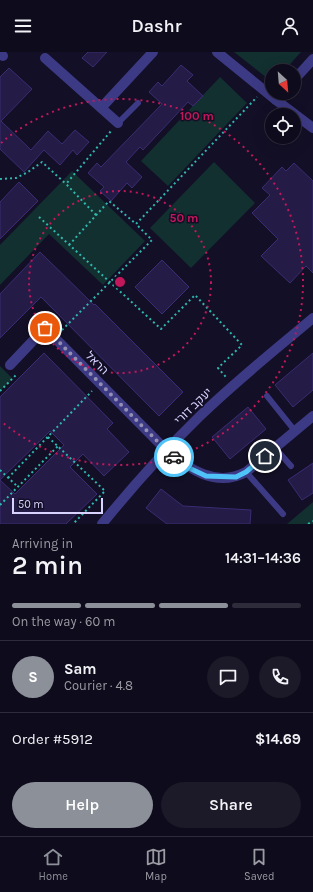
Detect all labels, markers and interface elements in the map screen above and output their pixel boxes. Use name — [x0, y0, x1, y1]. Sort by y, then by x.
icon: menu — [12, 15, 34, 37]
text: Dashr — [131, 15, 182, 37]
icon: person — [279, 15, 301, 37]
north arrow — [265, 64, 301, 100]
map controls — [265, 64, 301, 144]
button: locate — [265, 108, 301, 144]
text: 100 m — [180, 109, 214, 123]
text: 50 m — [170, 211, 199, 225]
centre of rings — [113, 275, 127, 289]
pin — [28, 311, 62, 345]
icon: bag — [34, 317, 56, 339]
street label: הראל — [83, 349, 111, 377]
street label: יעקב דורי — [171, 385, 215, 427]
courier — [154, 437, 194, 477]
pin — [248, 439, 282, 473]
icon: home — [254, 445, 276, 467]
icon: car — [163, 446, 185, 468]
scale bar — [12, 496, 103, 515]
text: 50 m — [18, 498, 44, 511]
text: Arriving in — [12, 536, 73, 551]
text: 14:31–14:36 — [225, 549, 301, 567]
text: 2 min — [12, 550, 83, 581]
text: On the way · 60 m — [12, 614, 115, 629]
button: chat — [207, 656, 249, 698]
button: phone — [259, 656, 301, 698]
text: Sam — [64, 660, 97, 678]
text: S — [28, 668, 38, 686]
text: Courier · 4.8 — [64, 678, 133, 693]
text: Order #5912 — [12, 730, 93, 748]
text: $14.69 — [255, 730, 301, 748]
button: Help — [12, 782, 153, 828]
button: Share — [161, 782, 301, 828]
tab: Home — [39, 846, 68, 883]
tab: Map — [145, 846, 167, 883]
tab: Saved — [244, 846, 274, 883]

